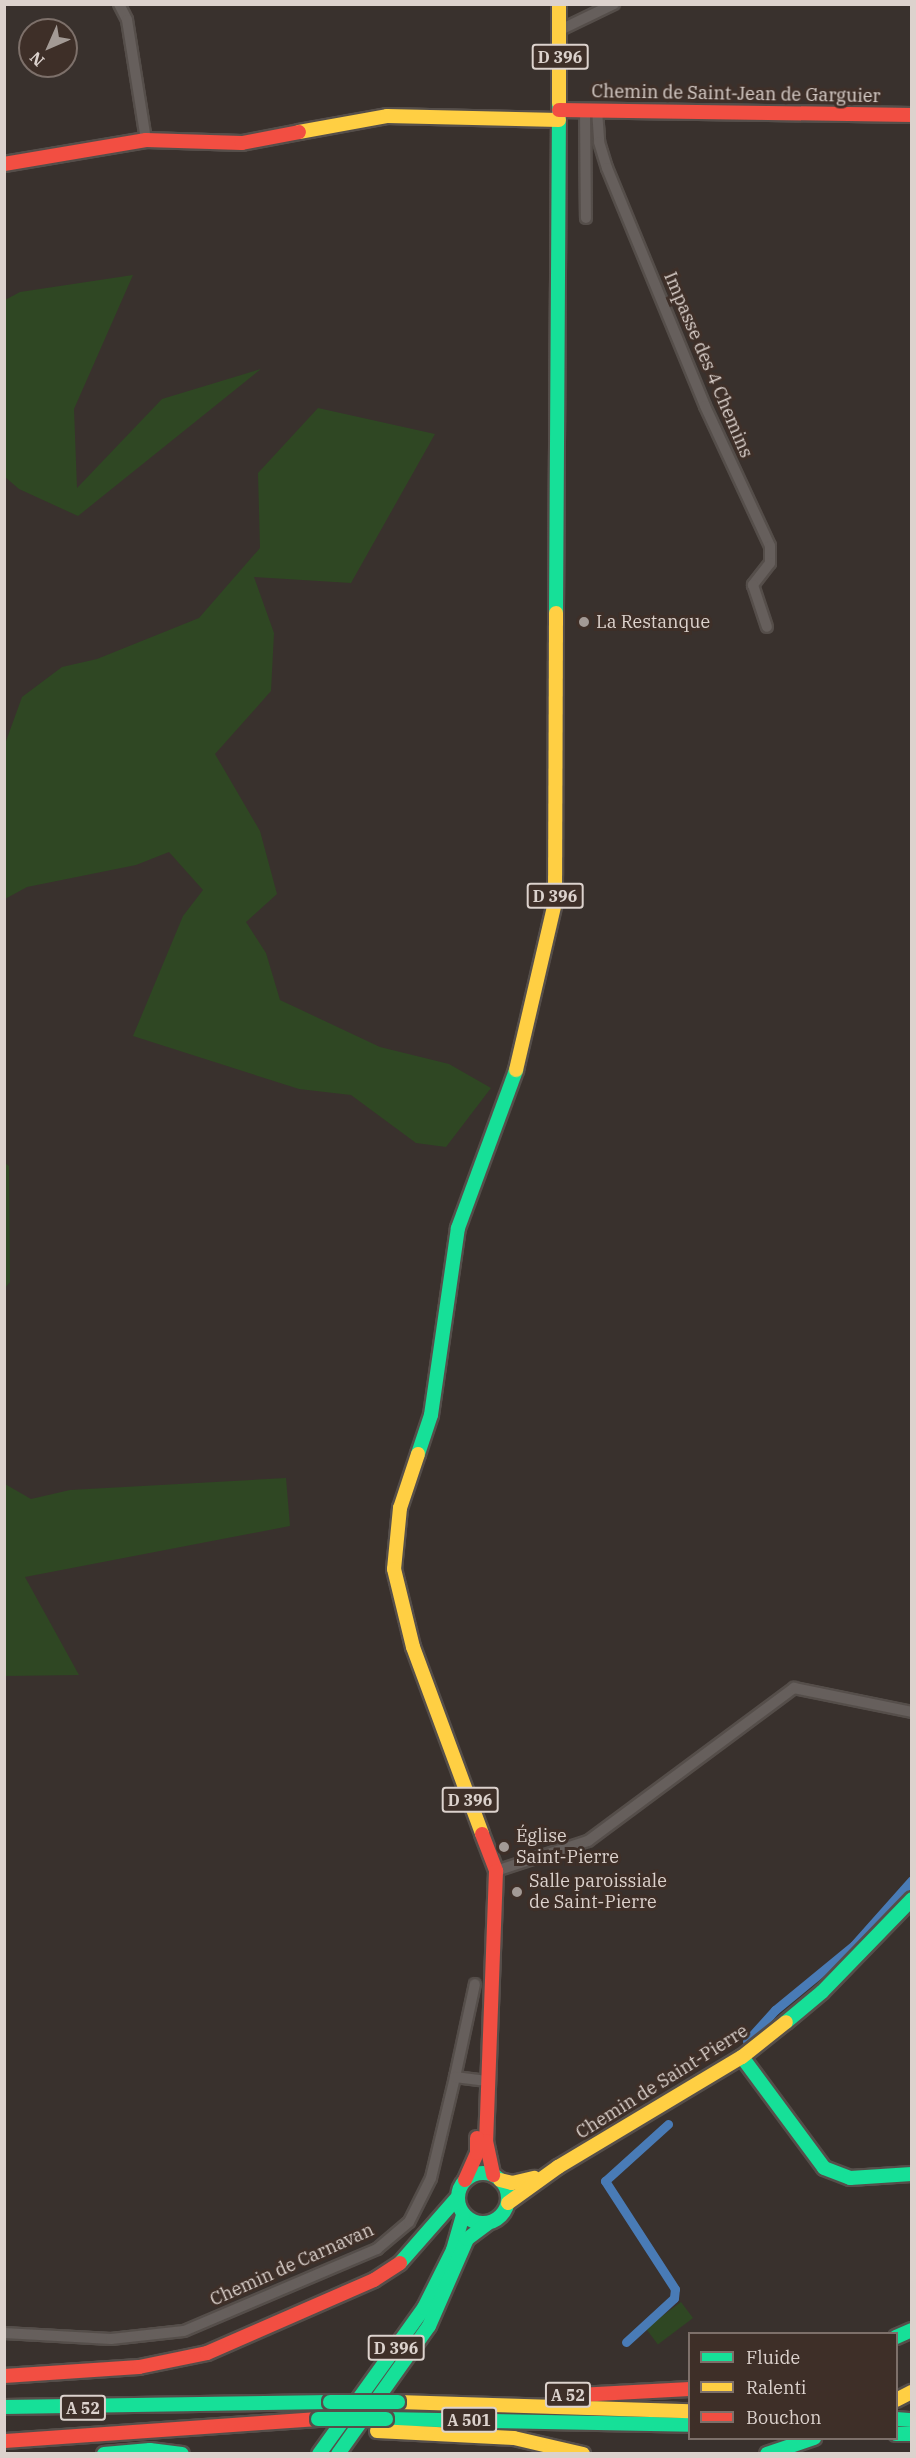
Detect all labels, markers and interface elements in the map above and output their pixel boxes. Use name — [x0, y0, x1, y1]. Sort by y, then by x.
north arrow — [18, 18, 78, 78]
road number: D 396 — [532, 44, 588, 70]
text: N — [25, 48, 48, 71]
street label: Chemin de Saint-Jean de Garguier — [591, 81, 881, 107]
street label: Impasse des 4 Chemins — [659, 269, 757, 461]
place label: La Restanque — [596, 611, 710, 633]
marker: La Restanque — [577, 615, 591, 629]
road number: D 396 — [526, 883, 584, 909]
road number: D 396 — [442, 1787, 498, 1813]
place label: Église Saint-Pierre — [516, 1826, 619, 1868]
marker: Église Saint-Pierre — [497, 1840, 511, 1854]
place label: Salle paroissiale de Saint-Pierre — [529, 1871, 667, 1914]
marker: Salle paroissiale de Saint-Pierre — [510, 1885, 524, 1899]
street label: Chemin de Saint-Pierre — [572, 2020, 752, 2144]
street label: Chemin de Carnavan — [207, 2219, 377, 2311]
legend — [688, 2332, 898, 2440]
road number: D 396 — [368, 2335, 424, 2361]
text: Fluide — [746, 2346, 800, 2369]
text: Ralenti — [746, 2376, 807, 2399]
road number: A 52 — [544, 2382, 592, 2408]
road number: A 52 — [59, 2395, 107, 2421]
text: Bouchon — [746, 2406, 822, 2429]
road number: A 501 — [440, 2407, 498, 2433]

